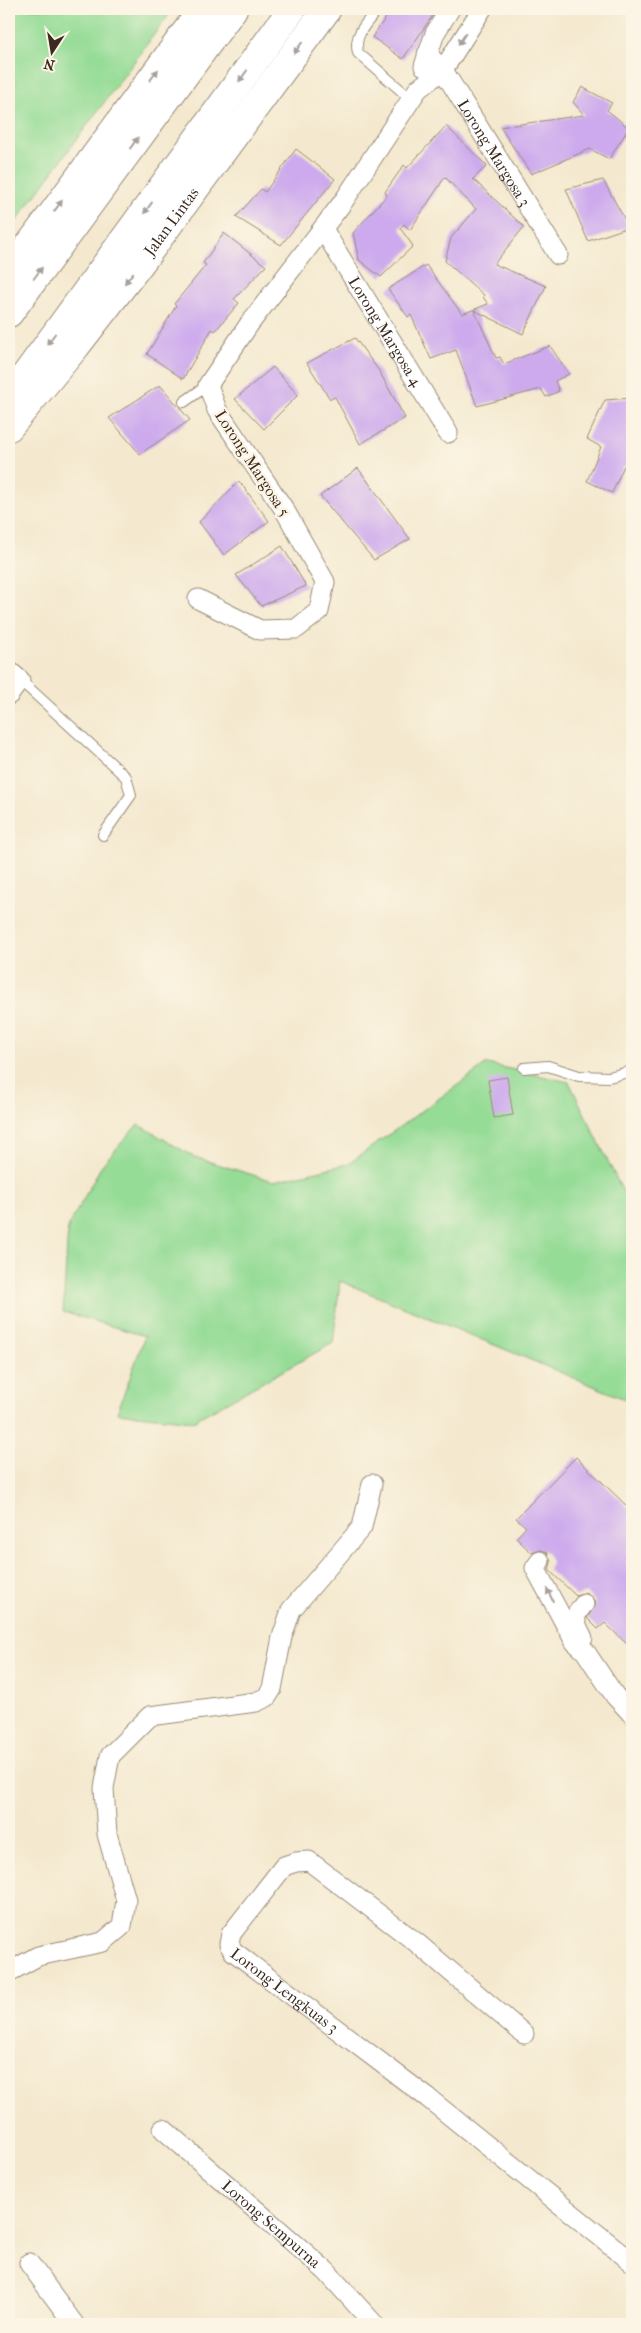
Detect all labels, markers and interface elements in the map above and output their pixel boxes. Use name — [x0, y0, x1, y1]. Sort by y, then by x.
north arrow — [28, 28, 78, 78]
one-way arrow — [458, 32, 467, 46]
one-way arrow — [293, 41, 303, 55]
text: N — [42, 55, 56, 74]
one-way arrow — [149, 69, 160, 82]
one-way arrow — [238, 69, 248, 83]
street label: Lorong Margosa 3 — [454, 96, 534, 210]
one-way arrow — [129, 137, 140, 150]
street label: Jalan Lintas — [139, 183, 203, 261]
one-way arrow — [53, 199, 63, 213]
one-way arrow — [142, 201, 153, 214]
one-way arrow — [33, 266, 43, 280]
one-way arrow — [124, 271, 134, 285]
street label: Lorong Margosa 4 — [344, 273, 426, 390]
one-way arrow — [46, 332, 56, 346]
street label: Lorong Margosa 5 — [211, 407, 294, 520]
one-way arrow — [546, 1588, 554, 1602]
street label: Lorong Lengkuas 3 — [227, 1944, 342, 2037]
street label: Lorong Sempurna — [218, 2176, 325, 2272]

